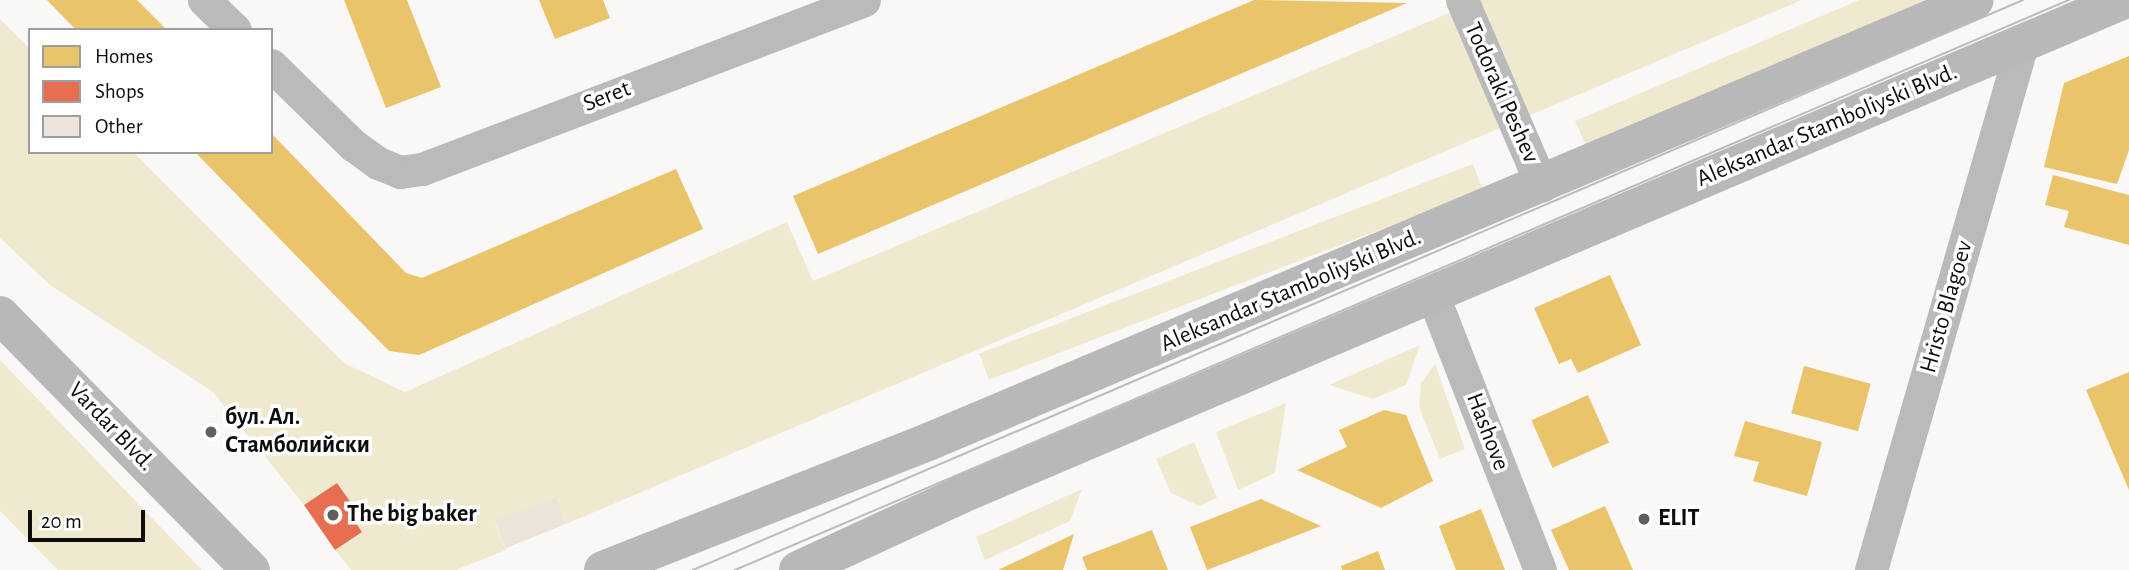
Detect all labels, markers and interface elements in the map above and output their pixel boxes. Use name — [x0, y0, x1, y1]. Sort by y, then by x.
street label: Todoraki Peshev — [1457, 18, 1545, 168]
legend — [28, 28, 273, 154]
text: Homes — [95, 46, 153, 67]
street label: Aleksandar Stamboliyski Blvd. — [1692, 58, 1962, 194]
street label: Seret — [579, 75, 635, 119]
text: Shops — [95, 81, 144, 102]
text: Other — [95, 116, 142, 137]
street label: Aleksandar Stamboliyski Blvd. — [1156, 223, 1426, 359]
street label: Hristo Blagoev — [1914, 238, 1980, 376]
street label: Vardar Blvd. — [62, 377, 160, 477]
street label: Hashove — [1459, 389, 1515, 475]
place label: бул. Ал. Стамболийски — [225, 404, 370, 460]
marker: бул. Ал. Стамболийски — [203, 424, 219, 440]
scale bar — [32, 496, 149, 540]
place label: The big baker — [347, 501, 477, 529]
place label: ELIT — [1658, 505, 1700, 533]
marker: The big baker — [325, 507, 341, 523]
text: 20 m — [41, 511, 82, 532]
marker: ELIT — [1636, 511, 1652, 527]

